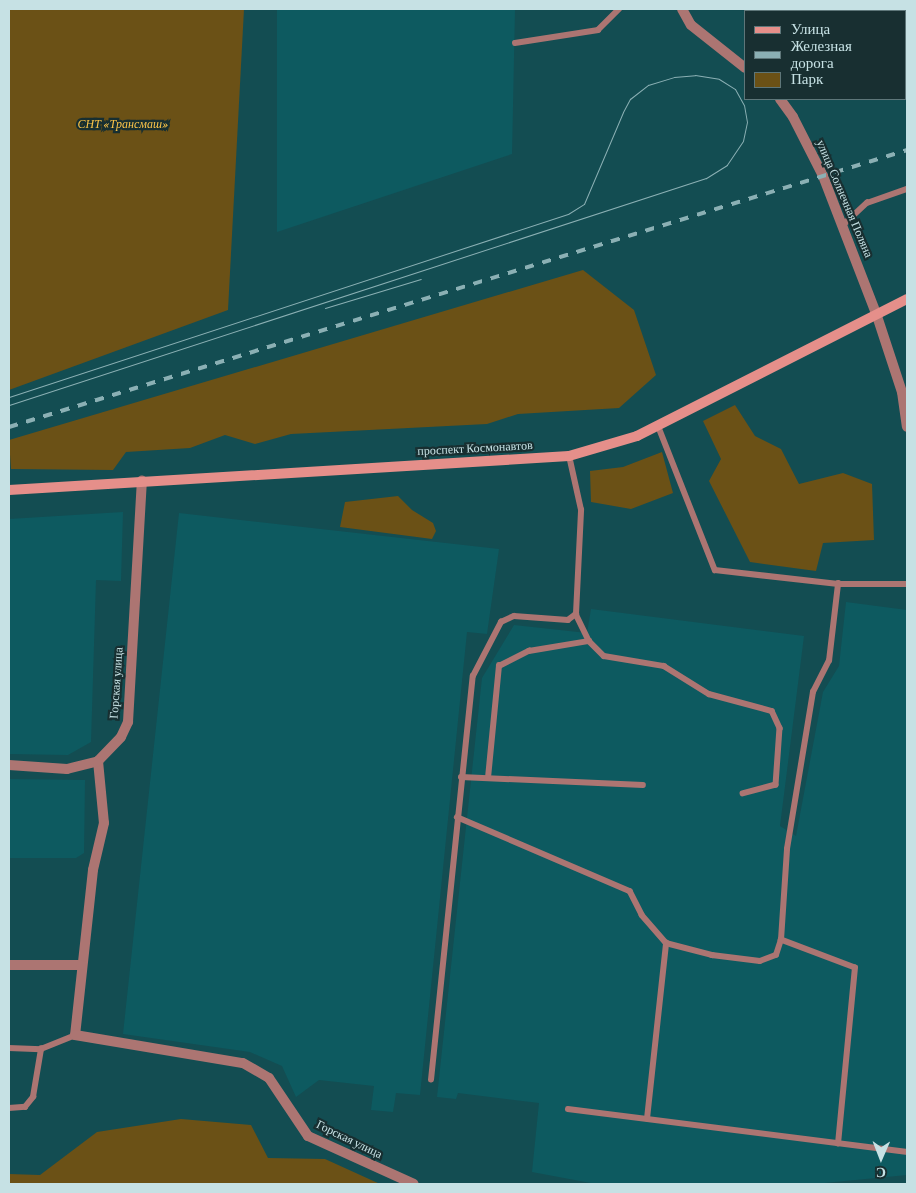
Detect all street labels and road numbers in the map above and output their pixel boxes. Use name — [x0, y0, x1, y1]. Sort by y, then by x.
street label: улица Солнечная Поляна — [813, 138, 875, 260]
street label: проспект Космонавтов — [417, 439, 533, 459]
street label: Горская улица — [107, 647, 127, 719]
street label: Горская улица — [314, 1118, 384, 1162]

